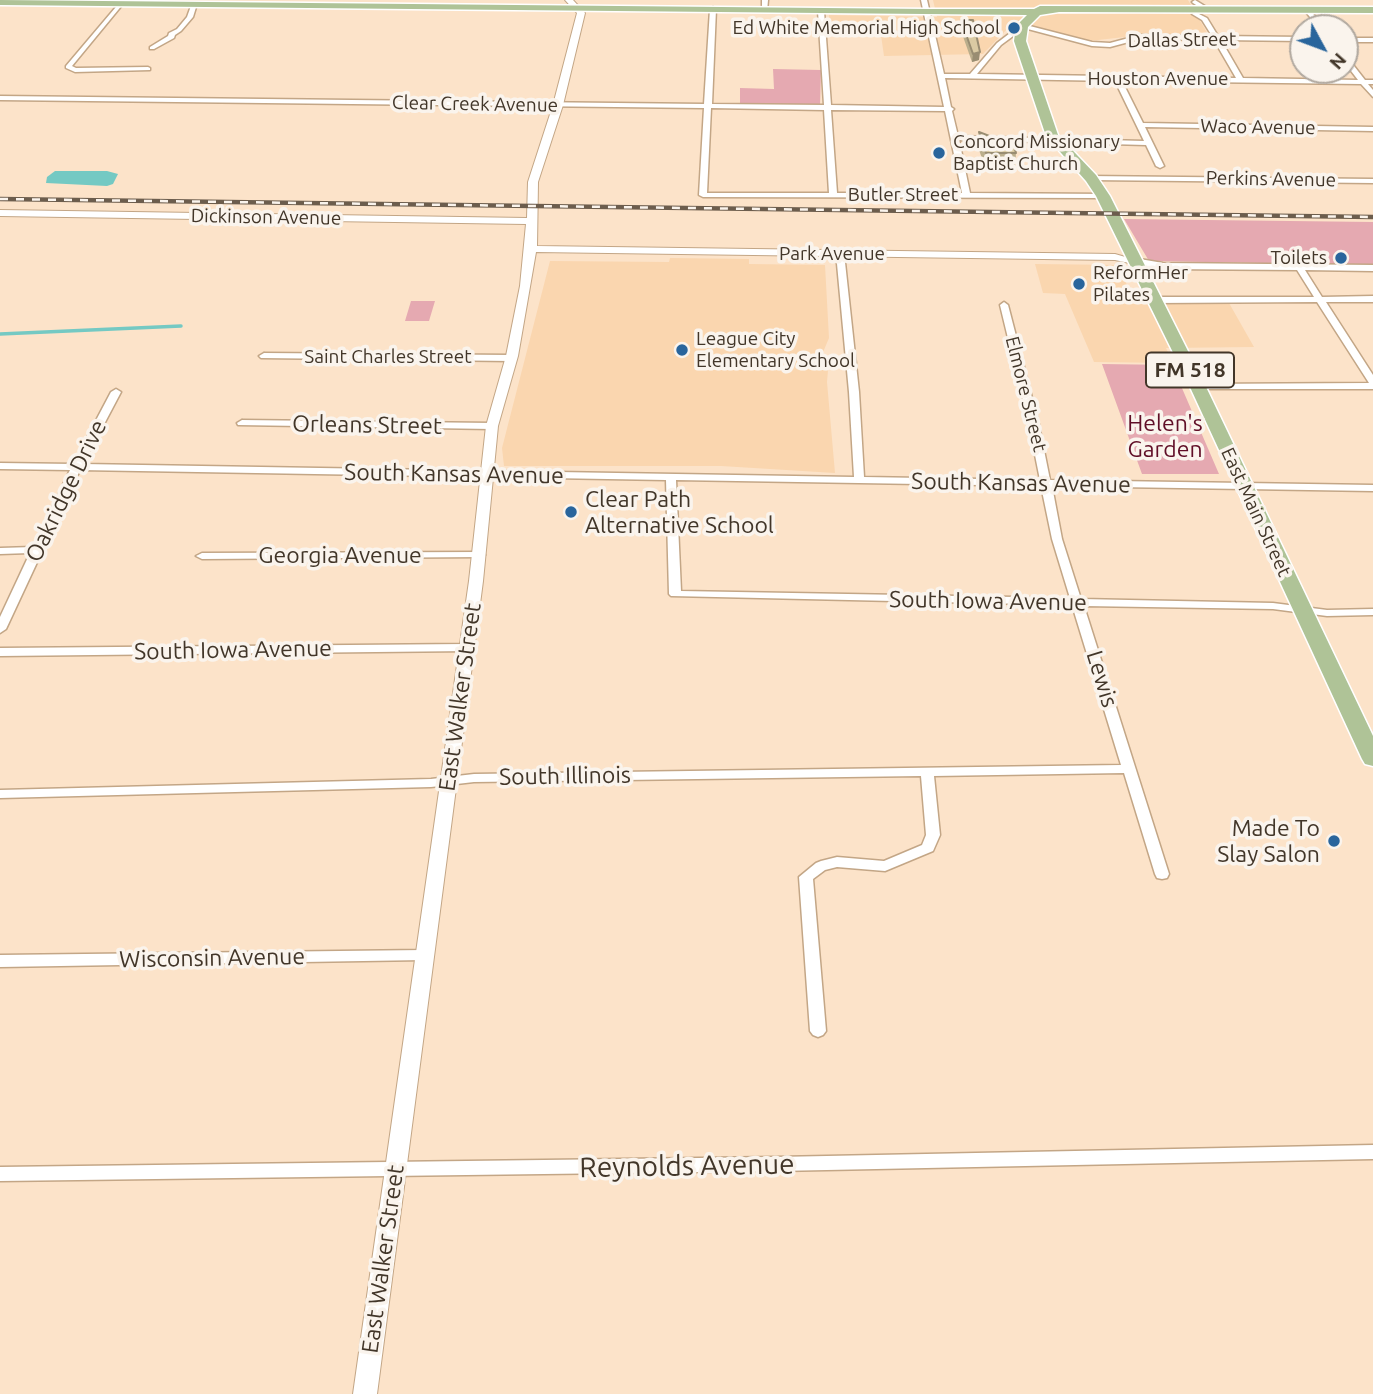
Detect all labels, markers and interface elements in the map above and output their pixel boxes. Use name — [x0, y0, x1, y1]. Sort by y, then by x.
north arrow — [1289, 14, 1359, 84]
place label: Ed White Memorial High School — [732, 17, 1000, 39]
marker: Ed White Memorial High School — [1006, 20, 1022, 36]
street label: Dallas Street — [1128, 28, 1236, 52]
text: N — [1325, 49, 1351, 74]
street label: Houston Avenue — [1087, 68, 1229, 90]
street label: Clear Creek Avenue — [392, 91, 558, 117]
street label: Waco Avenue — [1200, 115, 1316, 139]
place label: Concord Missionary Baptist Church — [953, 131, 1120, 175]
marker: Concord Missionary Baptist Church — [931, 145, 947, 161]
street label: Perkins Avenue — [1206, 166, 1336, 192]
street label: Butler Street — [848, 184, 958, 206]
street label: Dickinson Avenue — [191, 204, 341, 230]
street label: Park Avenue — [779, 243, 885, 265]
place label: Toilets — [1270, 247, 1327, 269]
marker: Toilets — [1333, 250, 1349, 266]
place label: ReformHer Pilates — [1093, 262, 1188, 306]
marker: ReformHer Pilates — [1071, 276, 1087, 292]
place label: League City Elementary School — [696, 328, 855, 372]
street label: Elmore Street — [1001, 334, 1051, 454]
marker: League City Elementary School — [674, 342, 690, 358]
street label: Saint Charles Street — [304, 346, 472, 368]
road number: FM 518 — [1146, 352, 1234, 388]
park label: Helen's Garden — [1127, 409, 1203, 463]
street label: Orleans Street — [292, 410, 442, 440]
street label: Oakridge Drive — [20, 415, 112, 567]
street label: East Main Street — [1216, 444, 1296, 580]
street label: South Kansas Avenue — [344, 458, 564, 490]
street label: South Kansas Avenue — [911, 467, 1131, 499]
place label: Clear Path Alternative School — [585, 485, 774, 539]
marker: Clear Path Alternative School — [563, 504, 579, 520]
street label: Georgia Avenue — [258, 541, 422, 569]
street label: South Iowa Avenue — [889, 585, 1087, 617]
street label: East Walker Street — [433, 601, 487, 793]
street label: South Iowa Avenue — [134, 634, 332, 666]
street label: Lewis — [1080, 647, 1124, 711]
street label: South Illinois — [499, 761, 631, 791]
place label: Made To Slay Salon — [1217, 814, 1320, 868]
marker: Made To Slay Salon — [1326, 833, 1342, 849]
street label: Wisconsin Avenue — [119, 943, 305, 973]
street label: Reynolds Avenue — [579, 1147, 795, 1185]
street label: East Walker Street — [356, 1163, 410, 1355]

